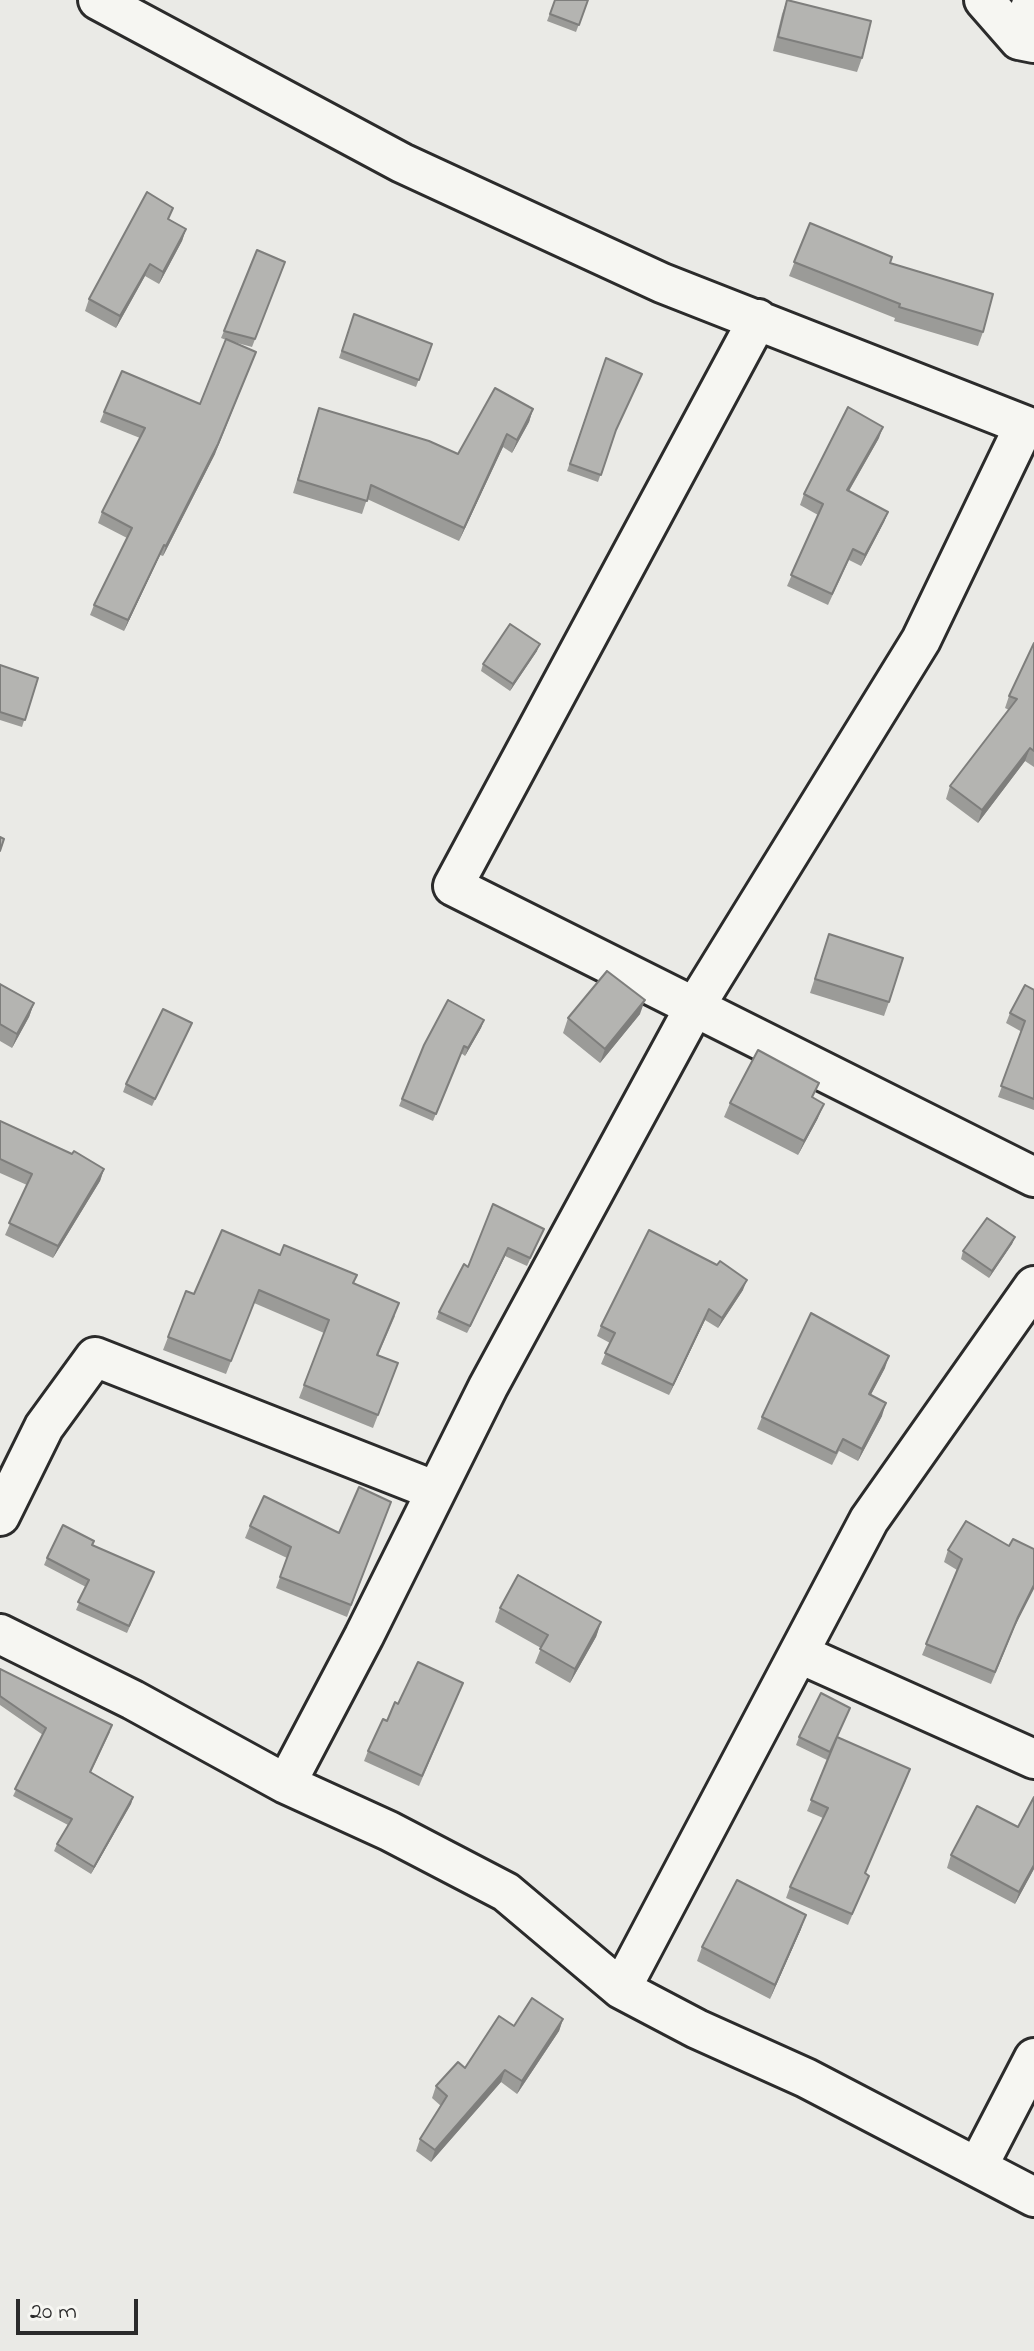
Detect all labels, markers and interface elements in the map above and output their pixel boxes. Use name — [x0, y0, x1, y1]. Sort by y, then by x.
scale bar — [20, 2283, 142, 2333]
text: 20 m — [30, 2295, 77, 2330]

